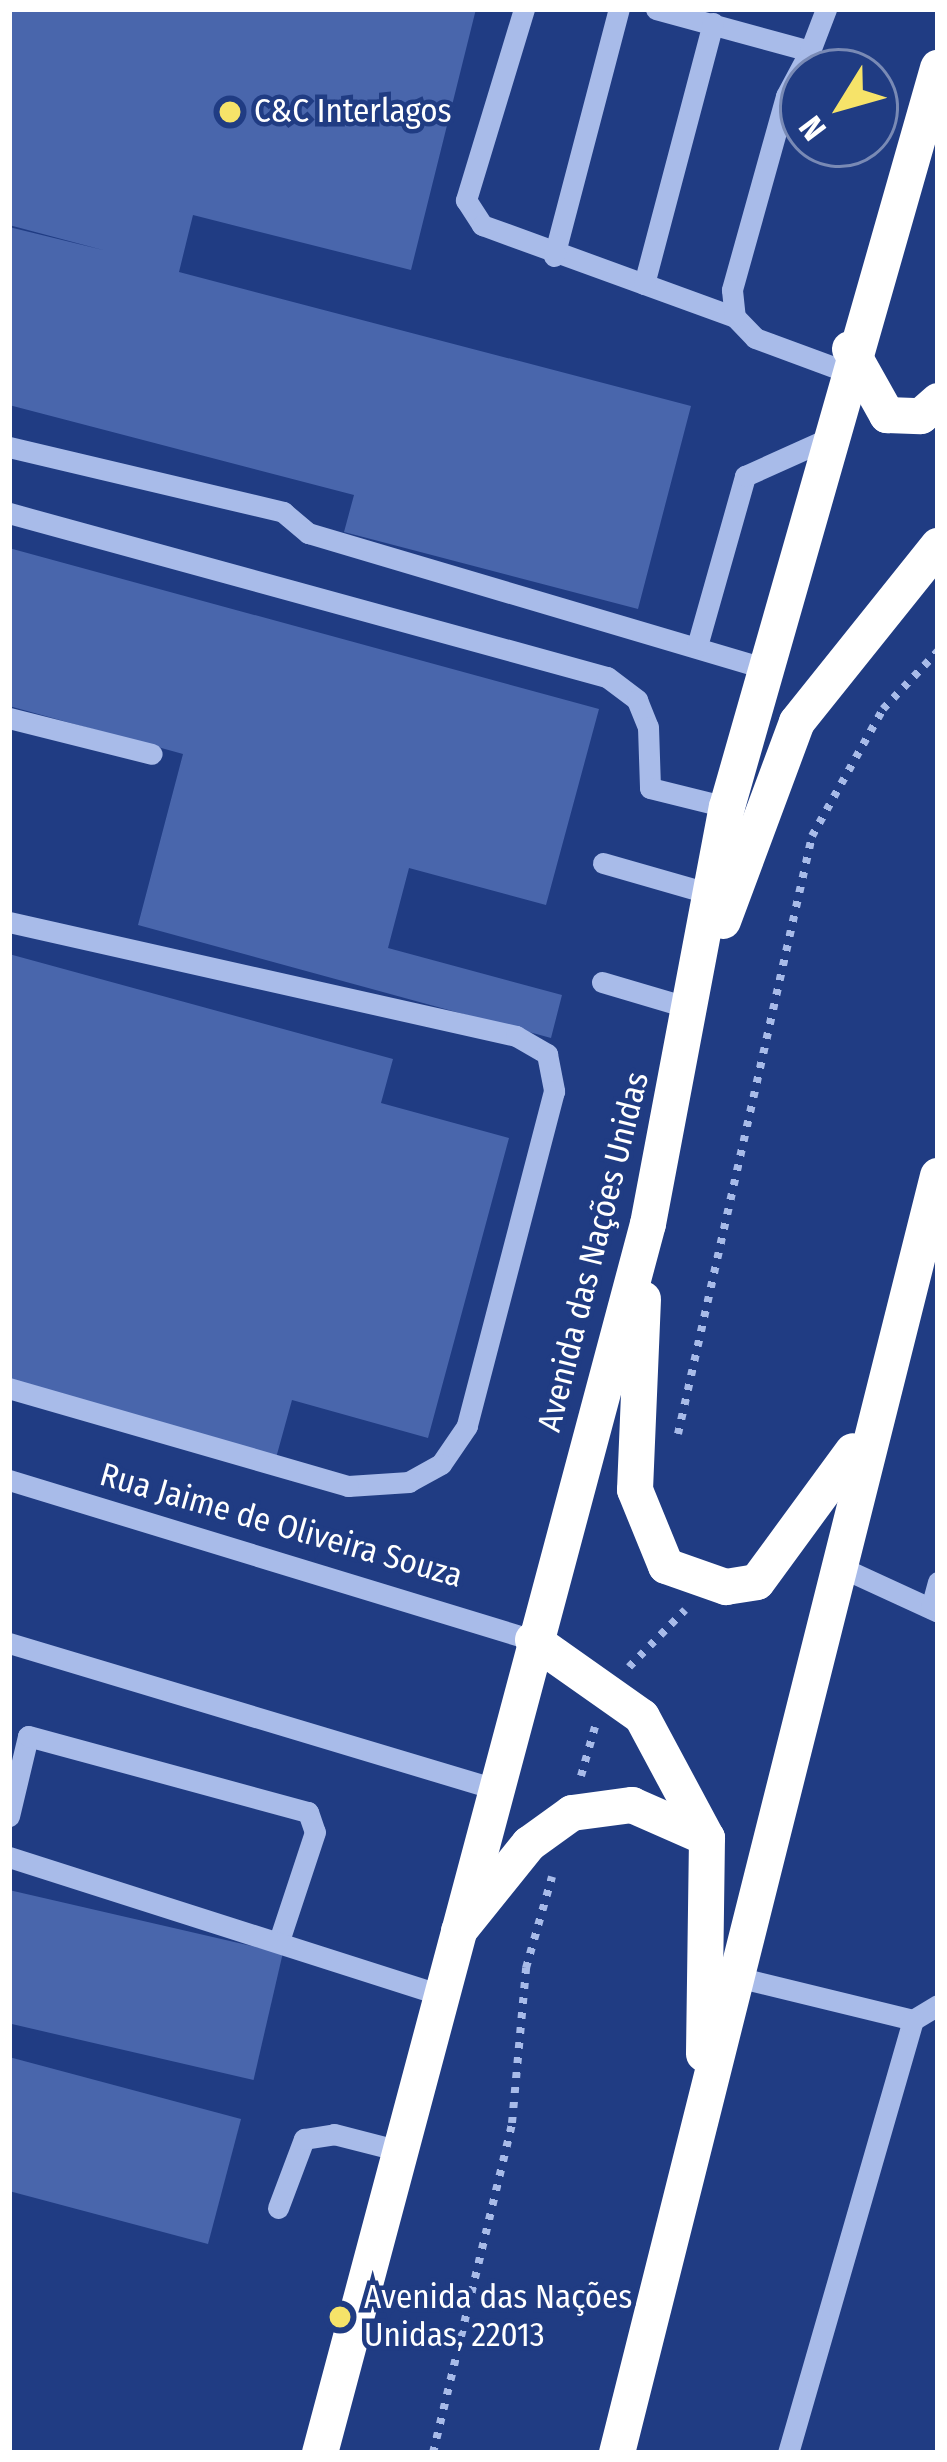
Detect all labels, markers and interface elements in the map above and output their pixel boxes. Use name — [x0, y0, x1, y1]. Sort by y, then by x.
north arrow — [779, 48, 899, 168]
place label: C&C Interlagos — [254, 92, 452, 132]
marker: C&C Interlagos — [217, 99, 243, 125]
text: N — [791, 108, 835, 148]
street label: Avenida das Nações Unidas — [530, 1068, 658, 1436]
street label: Rua Jaime de Oliveira Souza — [95, 1455, 467, 1597]
place label: Avenida das Nações Unidas, 22013 — [364, 2278, 632, 2356]
marker: Avenida das Nações Unidas, 22013 — [327, 2304, 353, 2330]

